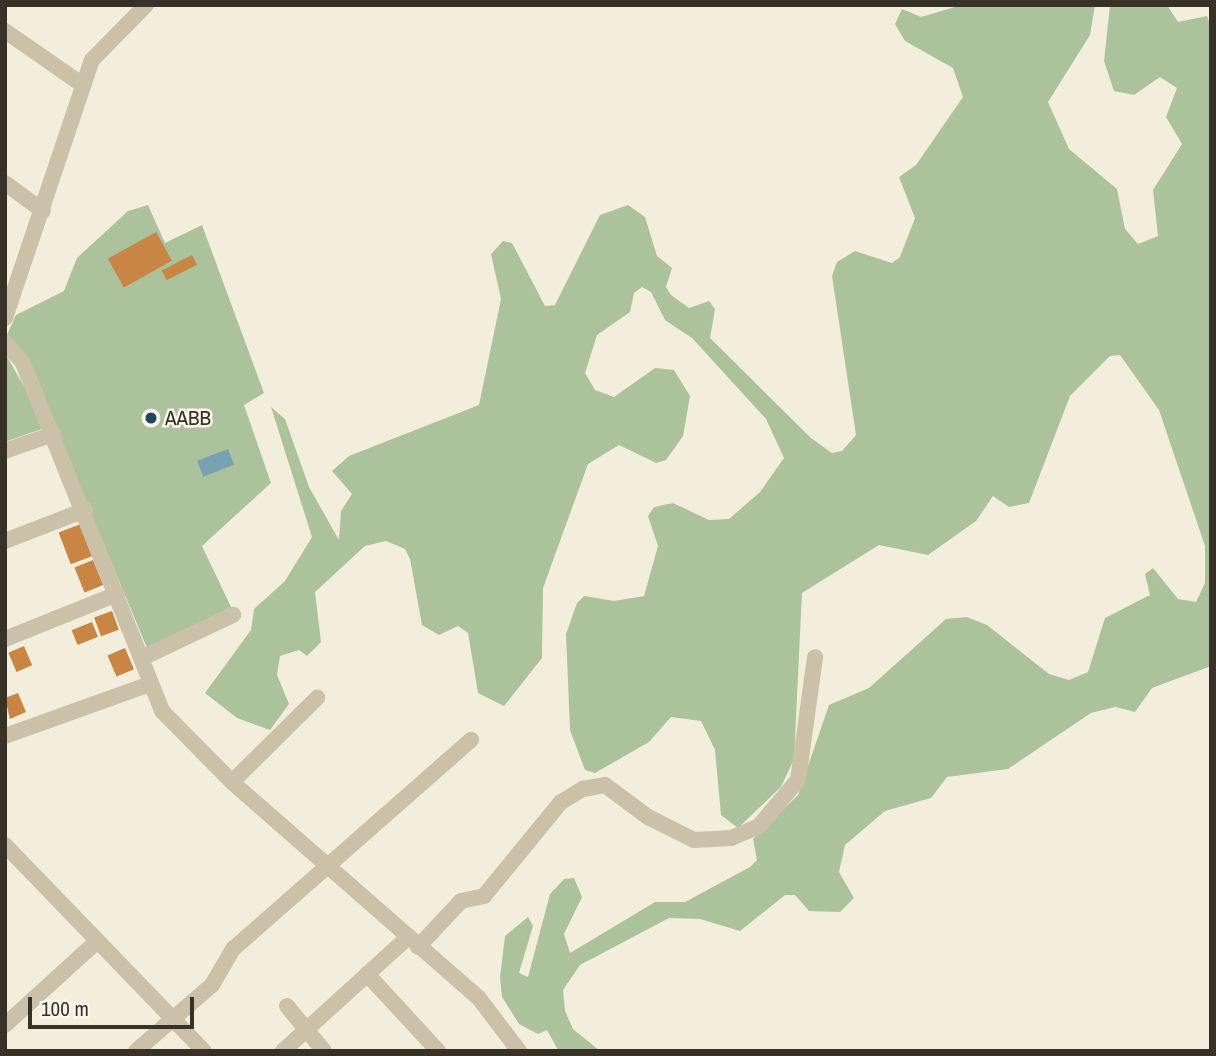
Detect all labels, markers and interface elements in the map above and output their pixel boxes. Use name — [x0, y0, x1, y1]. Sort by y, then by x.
place label: AABB — [165, 405, 211, 431]
marker: AABB — [143, 410, 159, 426]
scale bar — [32, 982, 198, 1026]
text: 100 m — [41, 994, 89, 1023]

